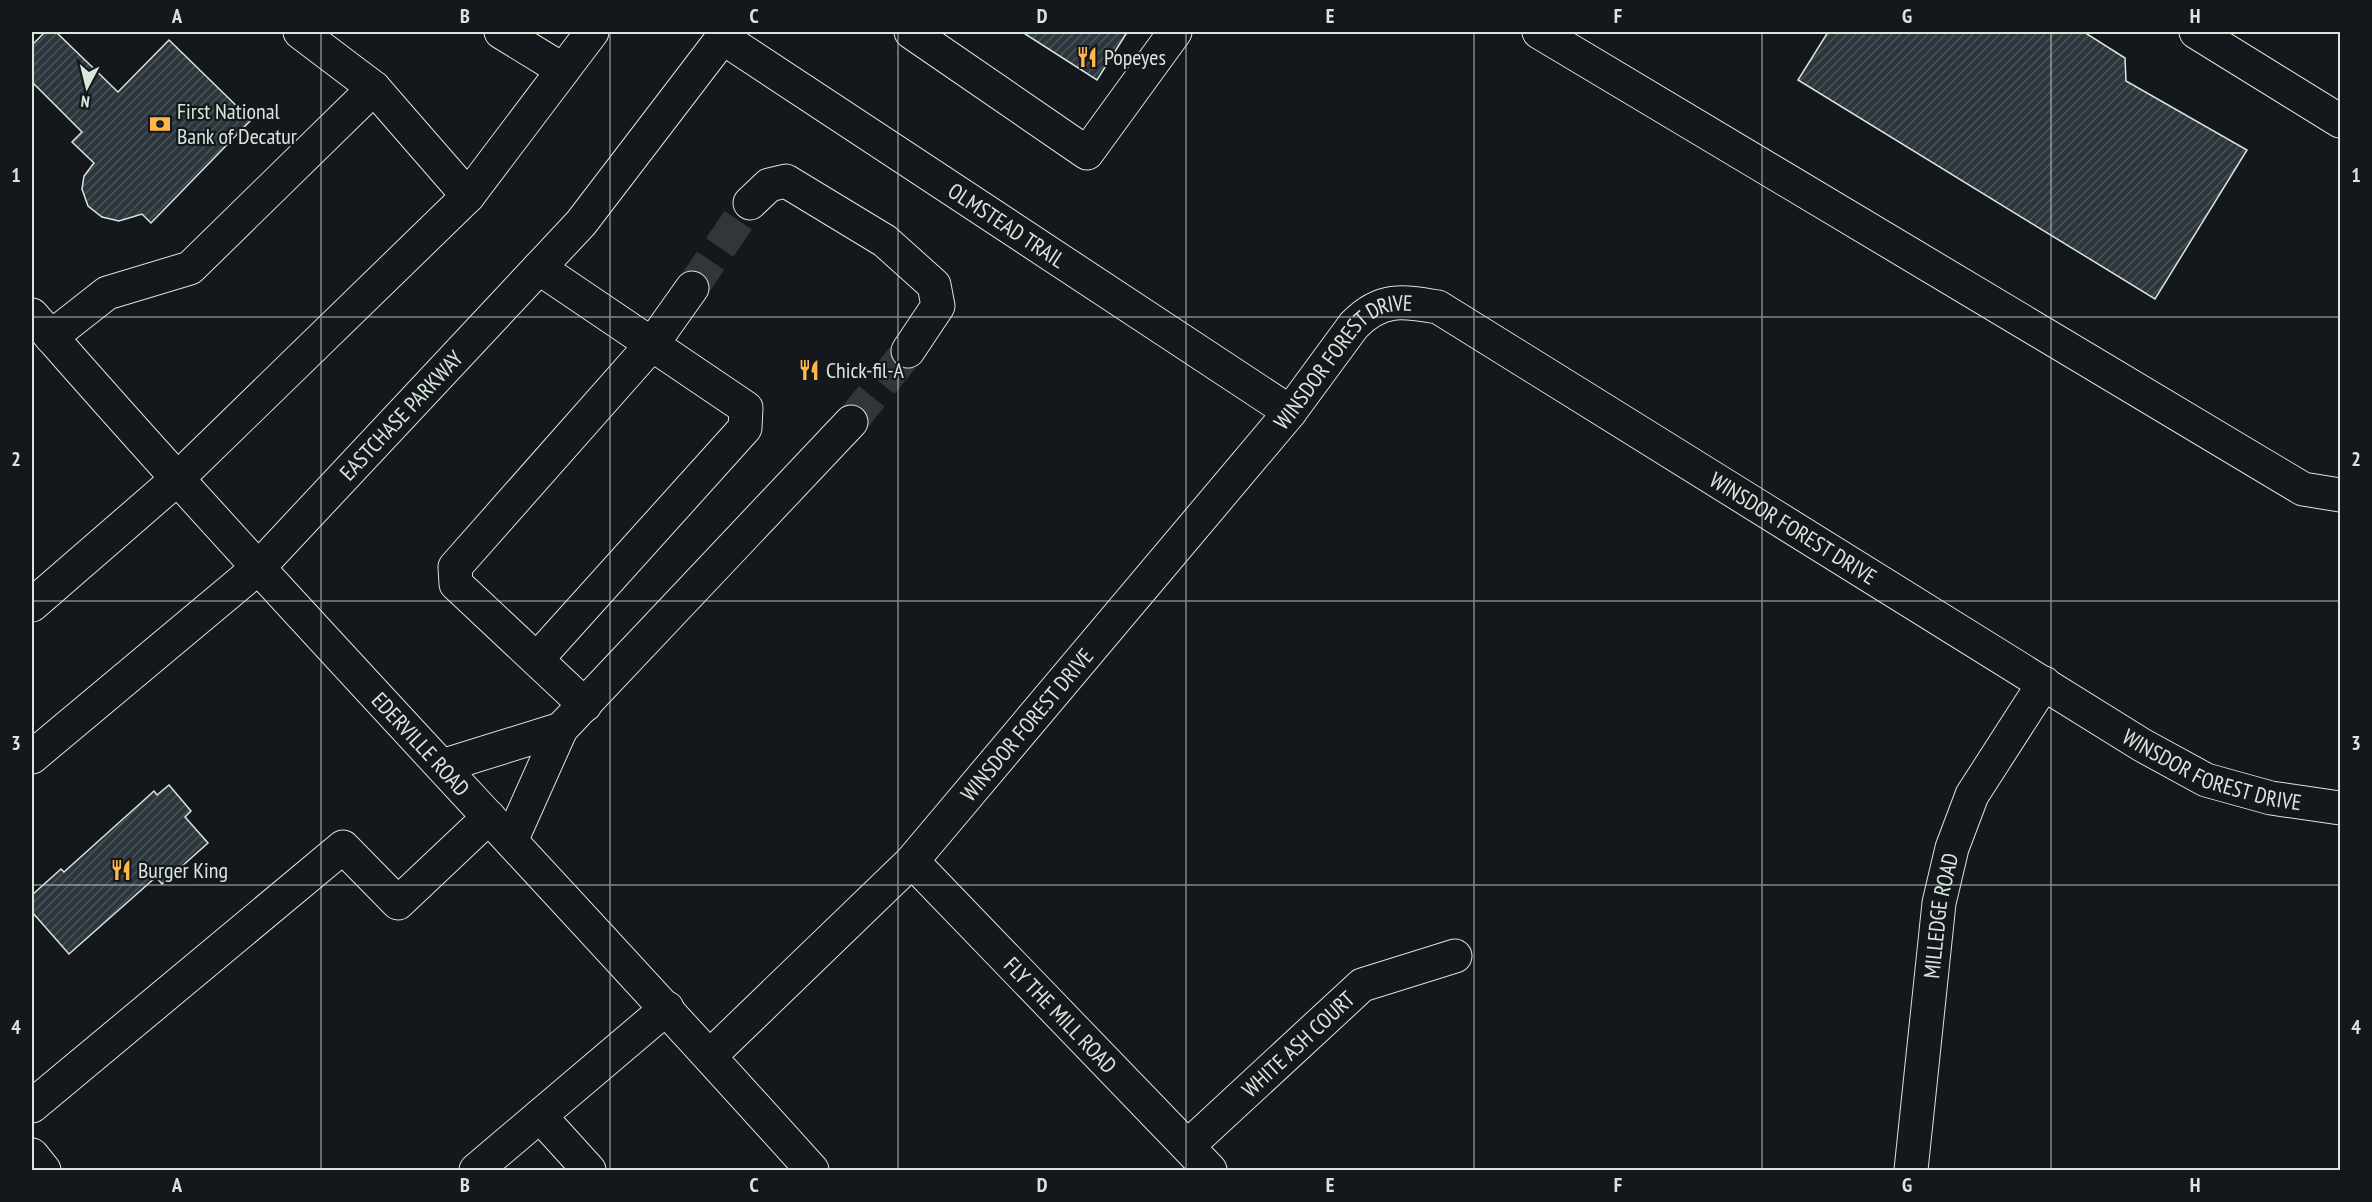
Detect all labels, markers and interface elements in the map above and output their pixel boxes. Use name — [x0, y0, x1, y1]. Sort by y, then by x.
text: A — [171, 3, 183, 29]
text: B — [460, 3, 470, 29]
text: C — [749, 3, 759, 29]
text: D — [1037, 3, 1048, 29]
text: E — [1326, 3, 1334, 29]
text: F — [1614, 3, 1622, 29]
text: G — [1902, 3, 1912, 29]
text: H — [2190, 3, 2200, 29]
place label: Popeyes — [1104, 43, 1166, 71]
restaurant icon: Popeyes — [1075, 45, 1099, 69]
north arrow — [57, 57, 117, 117]
text: N — [80, 91, 91, 112]
place label: First National Bank of Decatur — [177, 97, 297, 150]
bank icon: First National Bank of Decatur — [148, 112, 172, 136]
text: 1 — [11, 162, 21, 188]
text: 1 — [2351, 162, 2361, 188]
street label: OLMSTEAD TRAIL — [943, 176, 1071, 274]
street label: WINSDOR FOREST DRIVE — [1267, 288, 1413, 435]
street label: EASTCHASE PARKWAY — [333, 344, 469, 486]
place label: Chick-fil-A — [826, 356, 905, 384]
restaurant icon: Chick-fil-A — [797, 358, 821, 382]
text: 2 — [11, 446, 21, 472]
text: 2 — [2351, 446, 2361, 472]
street label: WINSDOR FOREST DRIVE — [1705, 466, 1882, 591]
street label: WINSDOR FOREST DRIVE — [954, 642, 1099, 807]
street label: EDERVILLE ROAD — [366, 686, 476, 802]
street label: WINSDOR FOREST DRIVE — [2117, 722, 2303, 816]
text: 3 — [11, 730, 21, 756]
text: 3 — [2351, 730, 2361, 756]
street label: MILLEDGE ROAD — [1917, 850, 1964, 980]
place label: Burger King — [138, 856, 228, 884]
restaurant icon: Burger King — [109, 858, 133, 882]
street label: FLY THE MILL ROAD — [998, 951, 1123, 1079]
street label: WHITE ASH COURT — [1236, 985, 1361, 1103]
text: 4 — [11, 1014, 21, 1040]
text: 4 — [2351, 1014, 2361, 1040]
text: A — [171, 1172, 183, 1198]
text: B — [460, 1172, 470, 1198]
text: C — [749, 1172, 759, 1198]
text: D — [1037, 1172, 1048, 1198]
text: E — [1326, 1172, 1334, 1198]
text: F — [1614, 1172, 1622, 1198]
text: G — [1902, 1172, 1912, 1198]
text: H — [2190, 1172, 2200, 1198]

